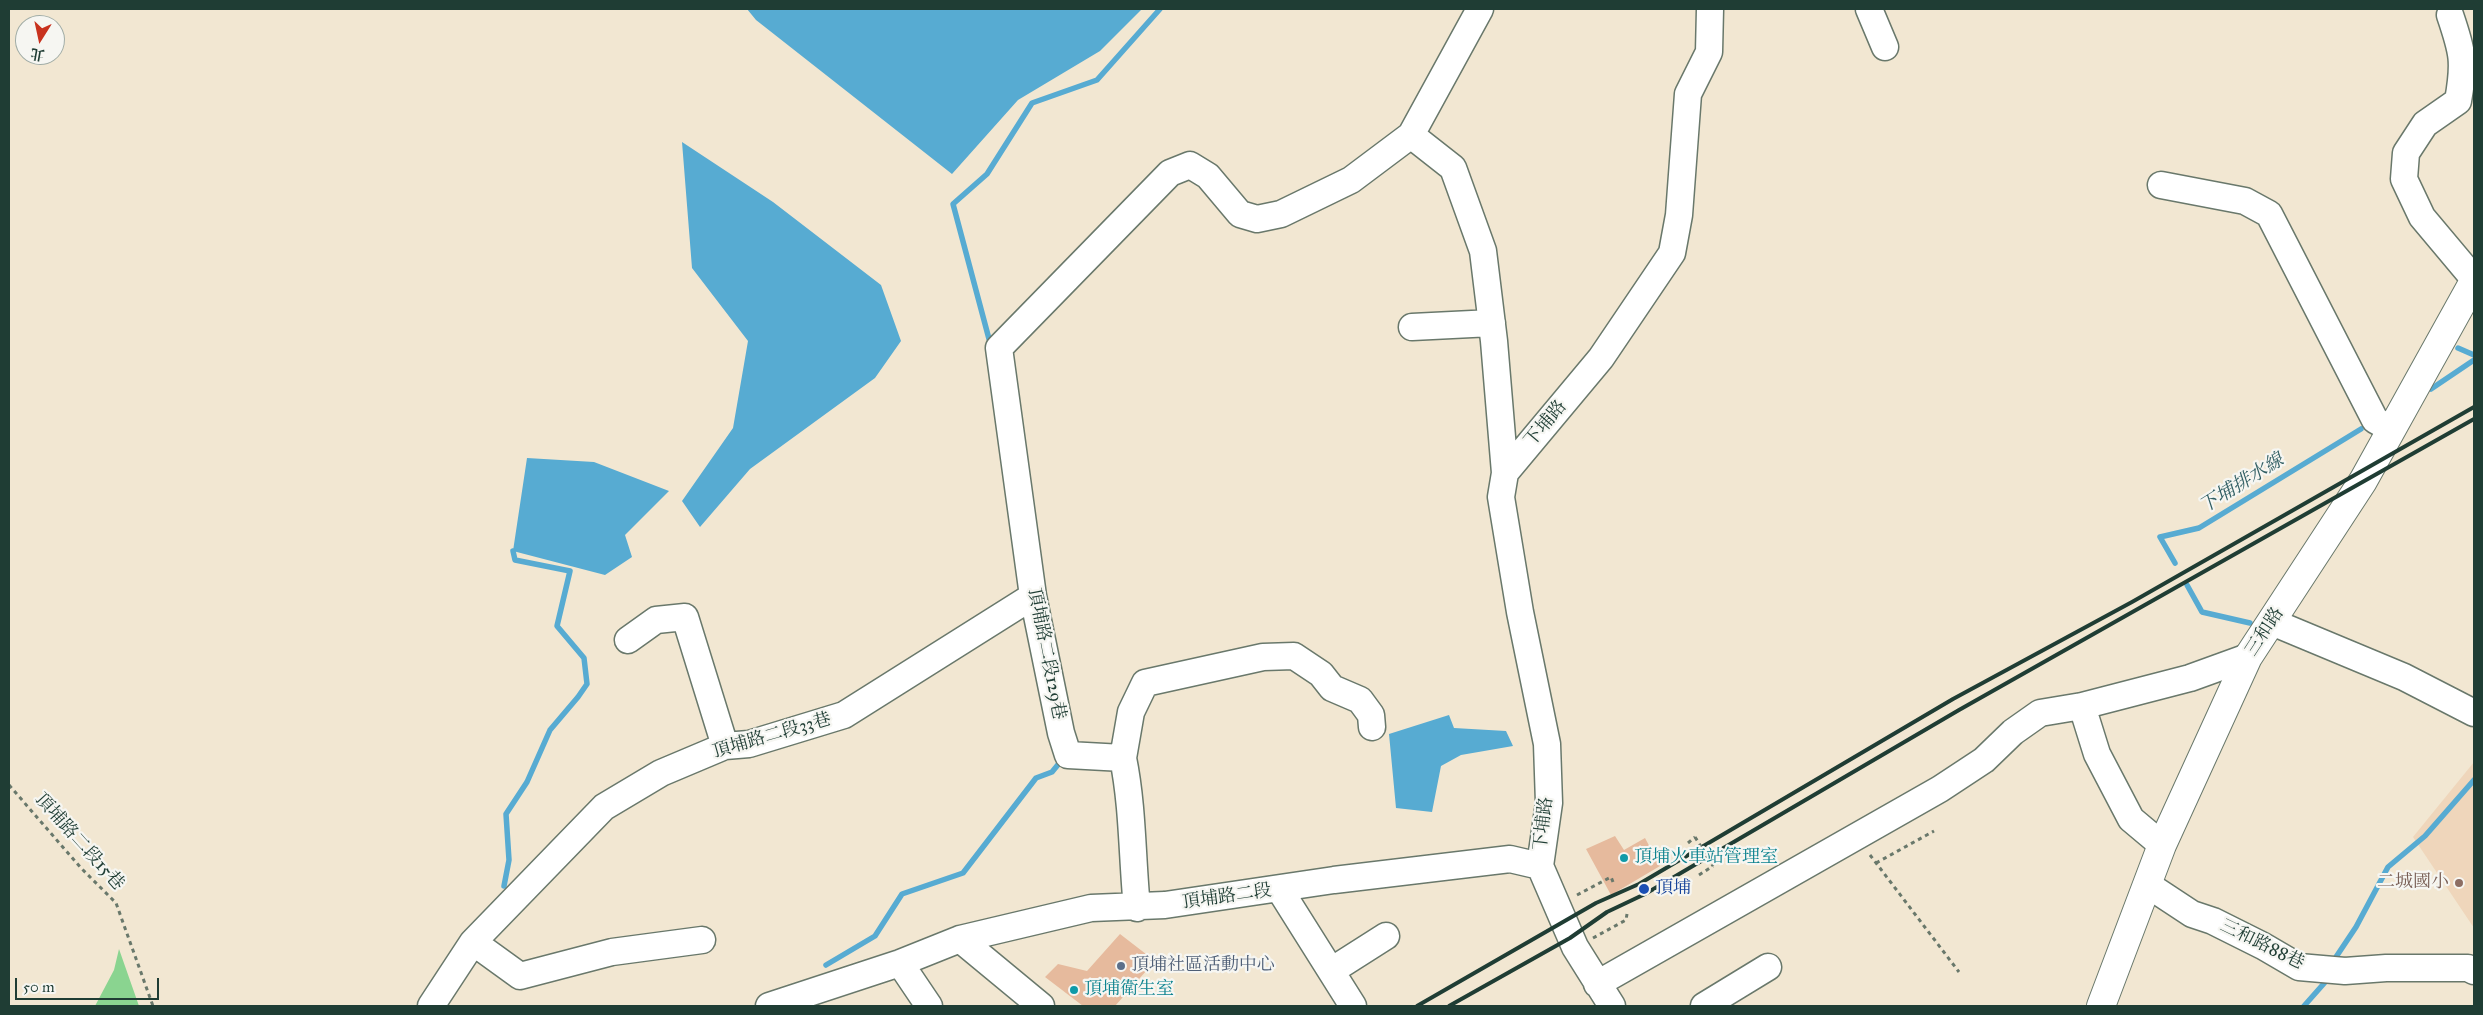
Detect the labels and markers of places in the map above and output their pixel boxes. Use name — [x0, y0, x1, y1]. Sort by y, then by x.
place label: 頂埔火車站管理室 — [1634, 847, 1778, 869]
marker: 頂埔火車站管理室 — [1618, 852, 1630, 864]
place label: 二城國小 — [2377, 872, 2449, 894]
marker: 二城國小 — [2453, 877, 2465, 889]
place label: 頂埔 — [1655, 878, 1691, 900]
marker: 頂埔 — [1637, 882, 1651, 896]
place label: 頂埔社區活動中心 — [1131, 955, 1275, 977]
marker: 頂埔社區活動中心 — [1115, 960, 1127, 972]
place label: 頂埔衛生室 — [1084, 979, 1174, 1001]
marker: 頂埔衛生室 — [1068, 984, 1080, 996]

